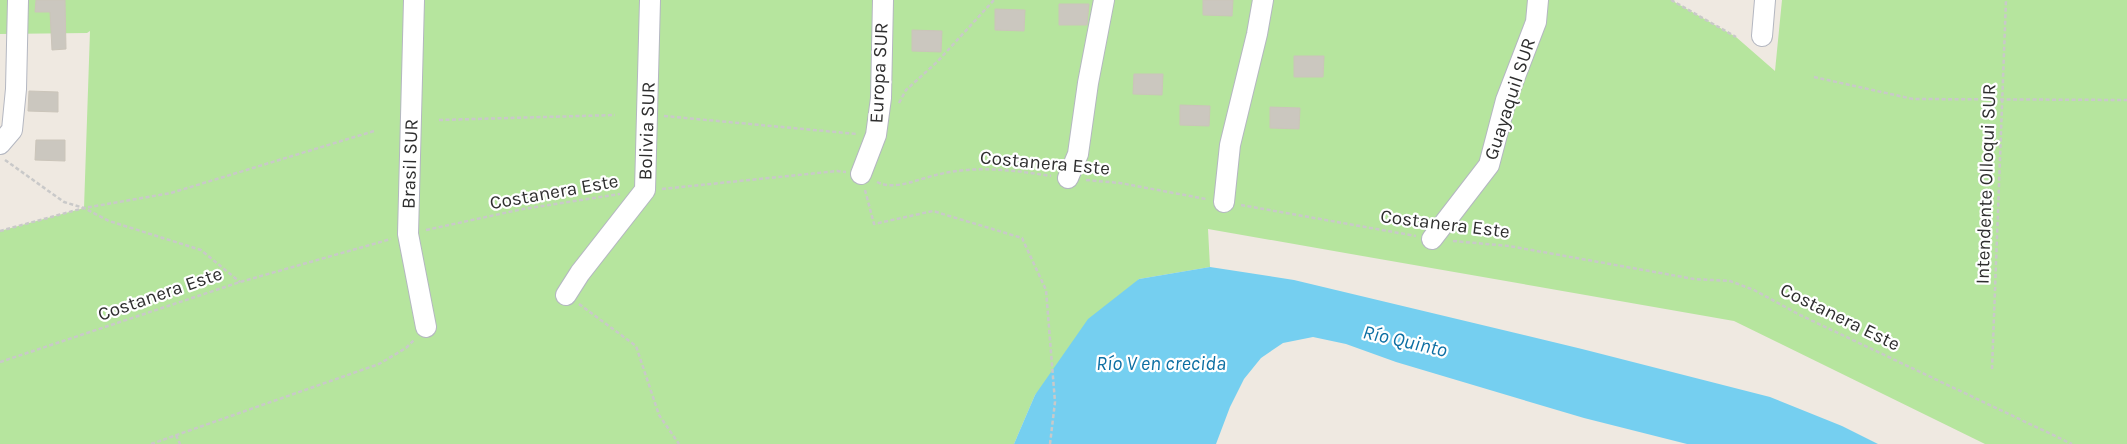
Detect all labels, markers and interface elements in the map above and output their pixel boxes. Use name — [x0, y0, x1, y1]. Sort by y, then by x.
street label: Europa SUR — [865, 22, 893, 124]
street label: Guayaquil SUR — [1480, 35, 1540, 163]
street label: Bolivia SUR — [634, 81, 660, 181]
street label: Intendente Olloqui SUR — [1972, 83, 2000, 285]
street label: Brasil SUR — [397, 119, 423, 209]
street label: Costanera Este — [979, 146, 1111, 180]
street label: Costanera Este — [488, 170, 620, 214]
street label: Costanera Este — [1379, 205, 1511, 243]
street label: Costanera Este — [95, 262, 225, 326]
street label: Costanera Este — [1777, 279, 1903, 355]
water label: Río Quinto — [1361, 320, 1450, 362]
water label: Río V en crecida — [1096, 352, 1226, 375]

